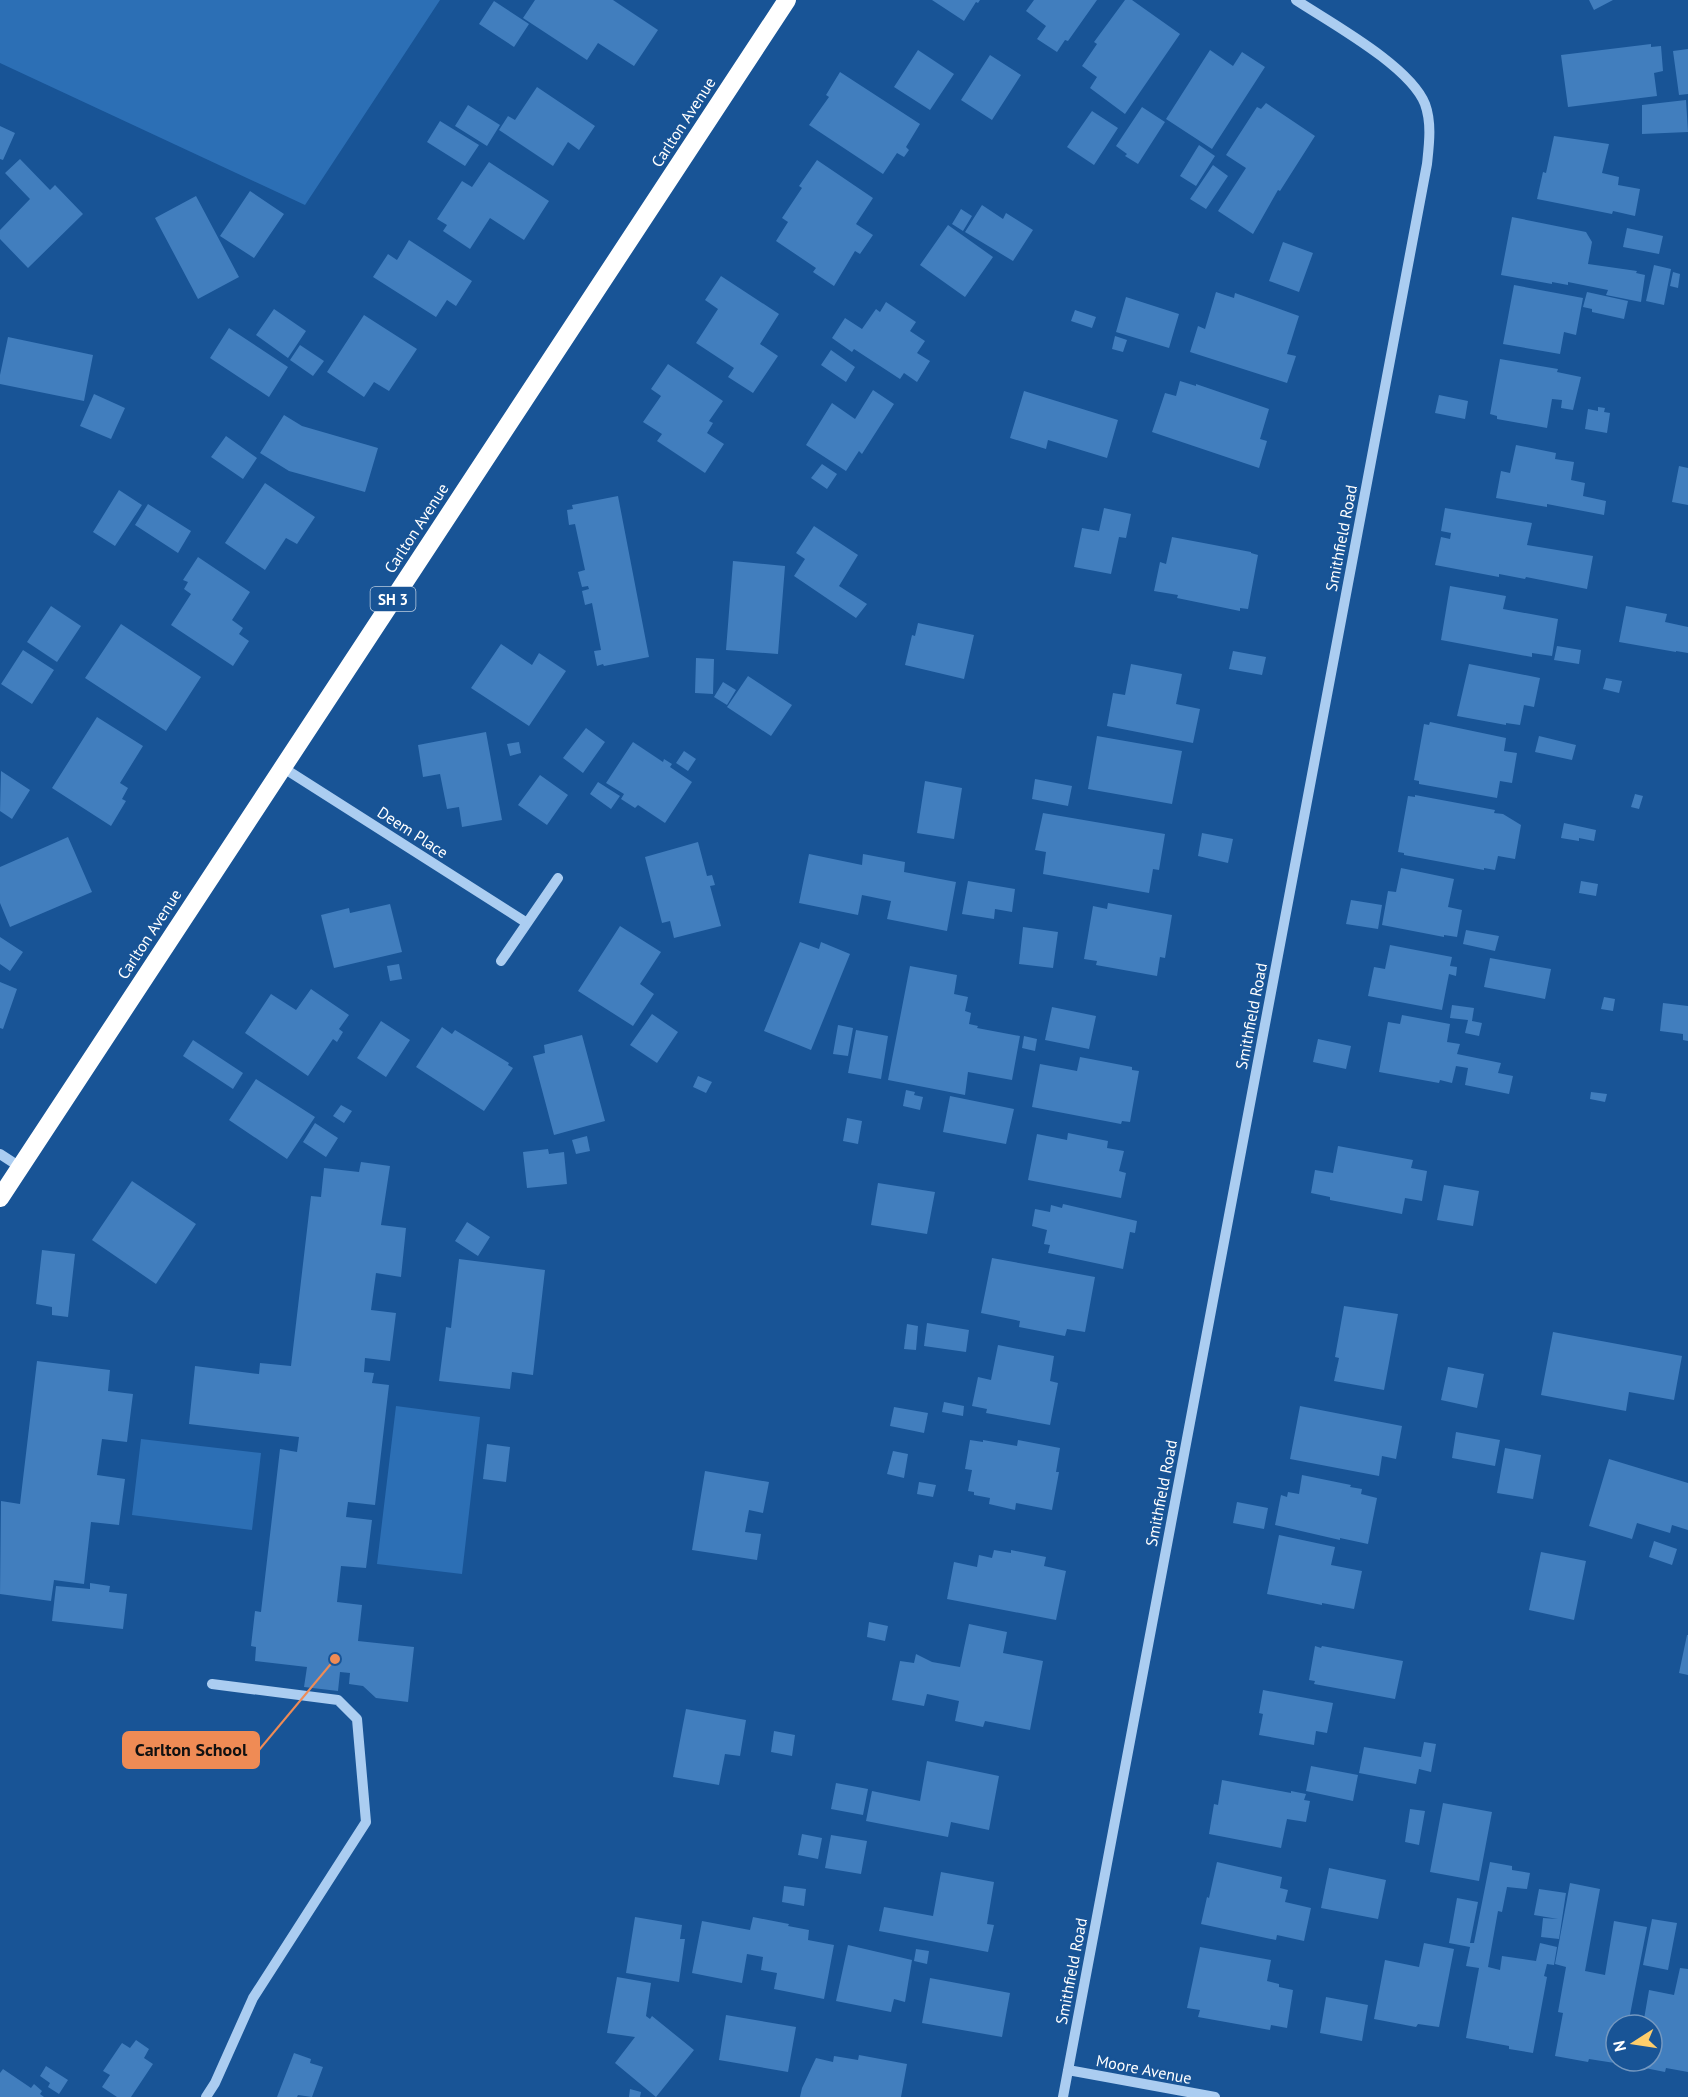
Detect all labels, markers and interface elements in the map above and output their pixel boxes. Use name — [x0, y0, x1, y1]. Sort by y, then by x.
street label: Carlton Avenue — [647, 73, 719, 171]
street label: Carlton Avenue — [380, 479, 452, 577]
street label: Smithfield Road — [1321, 483, 1361, 593]
road number: SH 3 — [370, 587, 416, 611]
street label: Deem Place — [374, 802, 452, 862]
street label: Carlton Avenue — [113, 885, 185, 983]
street label: Smithfield Road — [1231, 961, 1271, 1071]
street label: Smithfield Road — [1141, 1438, 1181, 1548]
callout: Carlton School — [123, 1732, 259, 1768]
text: Carlton School — [135, 1738, 248, 1761]
street label: Smithfield Road — [1051, 1916, 1091, 2026]
north arrow — [1604, 2013, 1664, 2073]
text: N — [1608, 2039, 1630, 2053]
street label: Moore Avenue — [1094, 2050, 1194, 2088]

